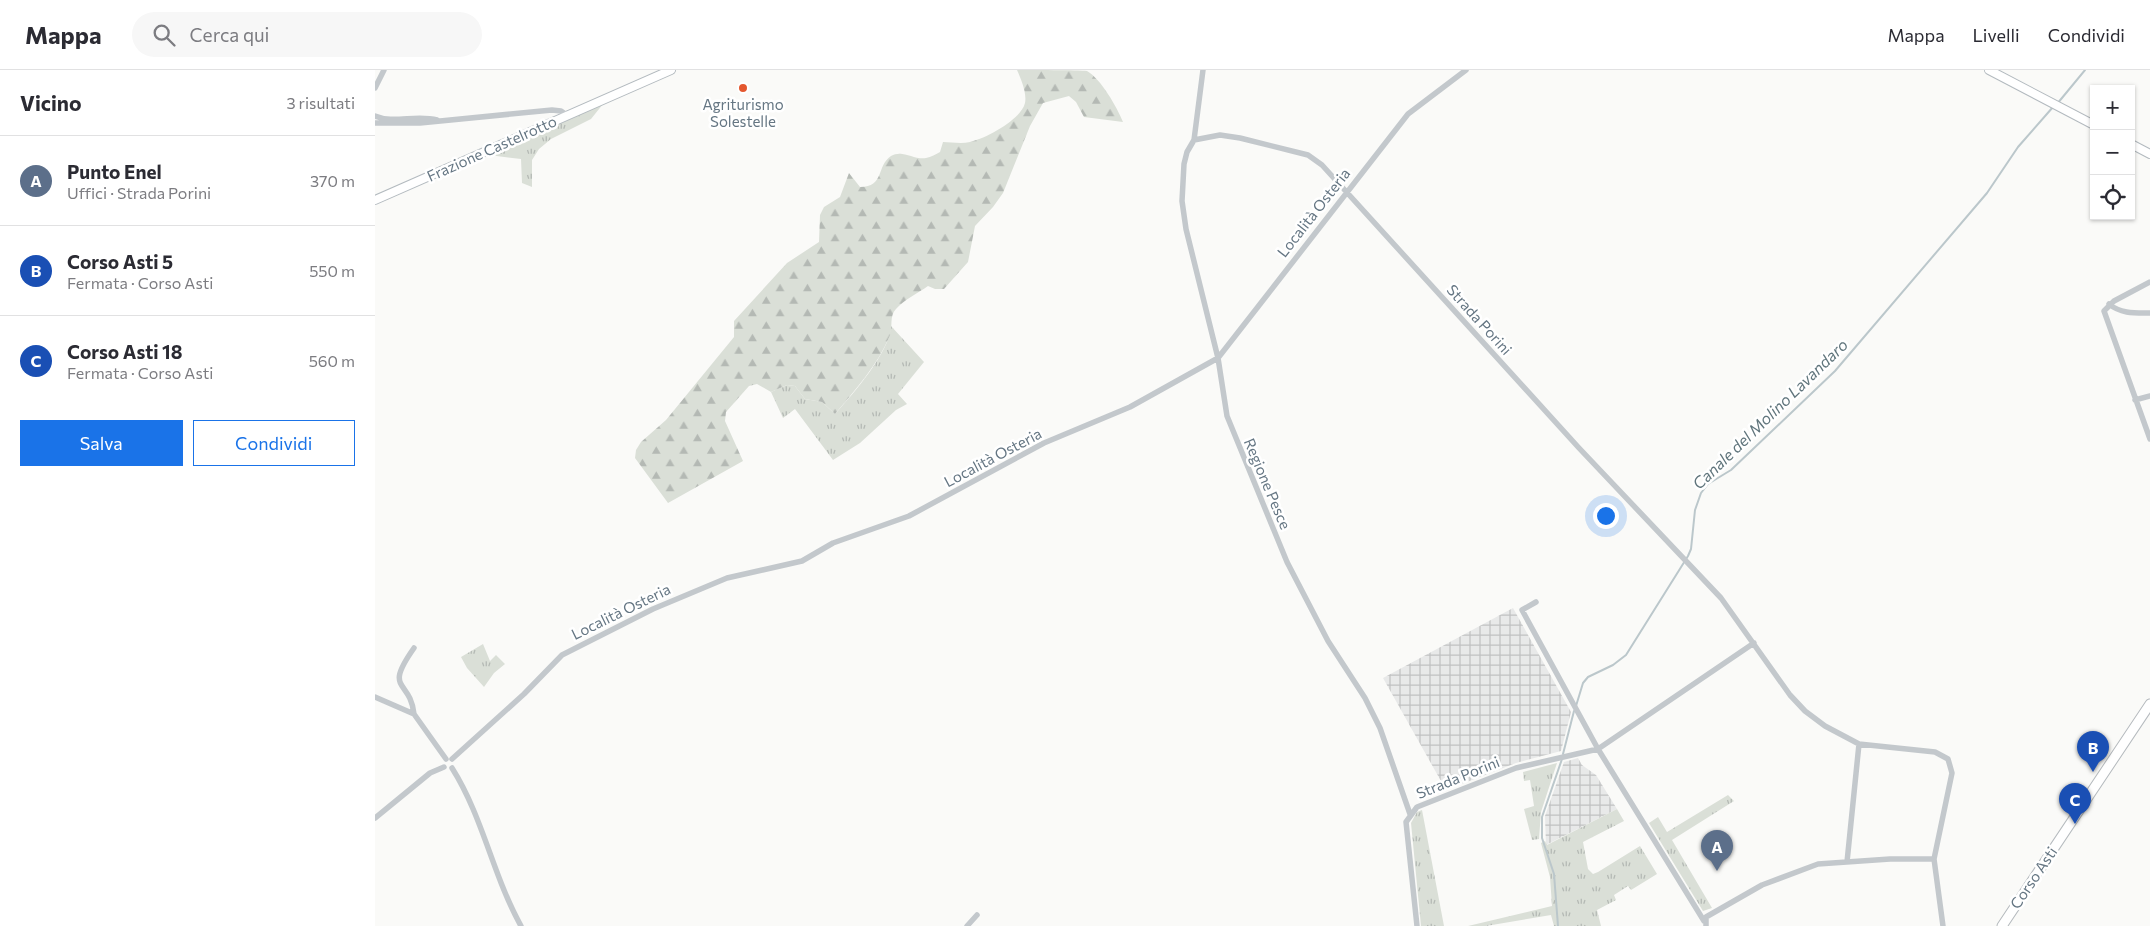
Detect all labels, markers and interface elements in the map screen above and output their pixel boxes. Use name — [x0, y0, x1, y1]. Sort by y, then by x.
search box — [132, 12, 482, 57]
text: Mappa — [25, 20, 102, 49]
icon: search — [150, 21, 178, 49]
text: Cerca qui — [190, 23, 269, 46]
text: Mappa — [1887, 24, 1945, 46]
text: Livelli — [1973, 24, 2020, 46]
text: Condividi — [2048, 24, 2125, 46]
marker: Agriturismo Solestelle — [737, 82, 749, 94]
map controls — [2090, 85, 2135, 220]
button: + — [2090, 85, 2135, 130]
text: Vicino — [20, 90, 81, 115]
text: 3 risultati — [286, 93, 355, 112]
place label: Agriturismo Solestelle — [702, 95, 784, 130]
street label: Frazione Castelrotto — [424, 111, 559, 185]
button: − — [2090, 130, 2135, 175]
text: Punto Enel — [67, 160, 162, 183]
street label: Località Osteria — [1273, 164, 1354, 260]
text: A — [30, 171, 42, 190]
text: 370 m — [310, 171, 355, 190]
button: locate — [2090, 175, 2135, 220]
text: Uffici · Strada Porini — [67, 183, 211, 202]
text: Corso Asti 5 — [67, 250, 173, 273]
text: B — [31, 261, 41, 280]
text: 550 m — [309, 261, 355, 280]
text: Fermata · Corso Asti — [67, 273, 213, 292]
street label: Strada Porini — [1444, 281, 1516, 358]
water label: Canale del Molino Lavandaro — [1688, 335, 1851, 493]
text: Corso Asti 18 — [67, 340, 182, 363]
text: C — [31, 351, 41, 370]
text: 560 m — [309, 351, 355, 370]
text: Fermata · Corso Asti — [67, 363, 213, 382]
button: Salva — [20, 420, 183, 466]
button: Condividi — [193, 420, 355, 466]
street label: Località Osteria — [941, 424, 1044, 490]
street label: Regione Pesce — [1241, 435, 1295, 532]
your location — [1593, 503, 1619, 529]
street label: Località Osteria — [568, 579, 673, 643]
pin: B — [2077, 731, 2109, 772]
street label: Strada Porini — [1413, 752, 1502, 802]
pin: C — [2059, 783, 2091, 824]
pin: A — [1701, 830, 1733, 871]
street label: Corso Asti — [2006, 843, 2060, 912]

